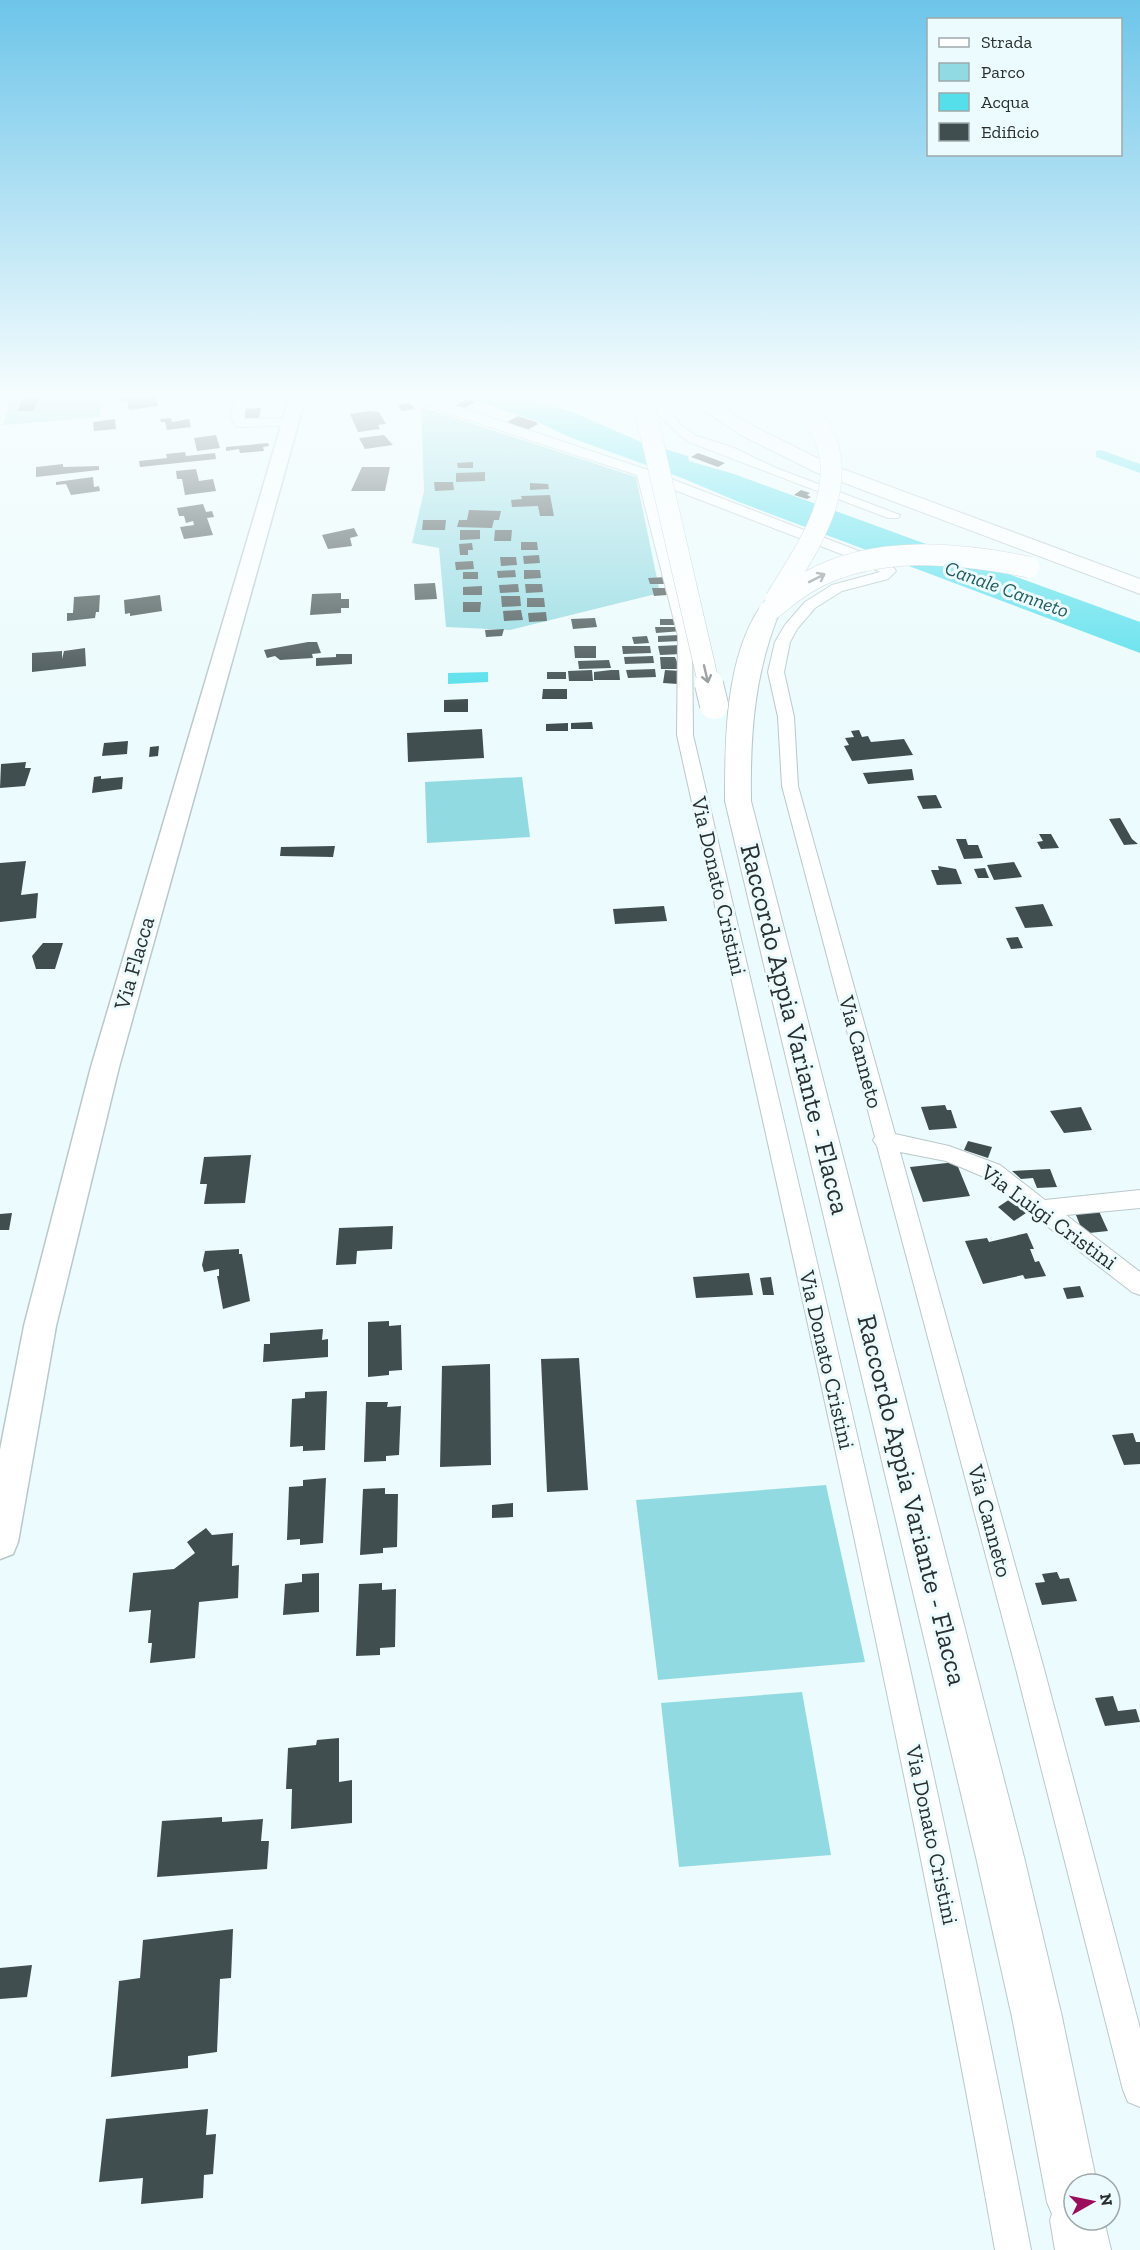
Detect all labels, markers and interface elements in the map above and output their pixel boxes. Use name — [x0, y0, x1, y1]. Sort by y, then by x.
legend — [927, 18, 1122, 156]
text: Strada — [981, 31, 1032, 53]
text: Parco — [981, 61, 1025, 83]
text: Acqua — [981, 91, 1029, 113]
text: Edificio — [981, 121, 1039, 143]
water label: Canale Canneto — [942, 555, 1072, 623]
one-way arrow — [808, 571, 826, 583]
one-way arrow — [701, 664, 713, 683]
street label: Via Donato Cristini — [685, 793, 753, 978]
street label: Raccordo Appia Variante - Flacca — [733, 840, 857, 1218]
street label: Via Flacca — [108, 913, 160, 1013]
street label: Via Canneto — [833, 992, 889, 1111]
street label: Via Luigi Cristini — [975, 1158, 1122, 1275]
street label: Via Donato Cristini — [793, 1267, 861, 1452]
street label: Raccordo Appia Variante - Flacca — [850, 1311, 974, 1689]
street label: Via Canneto — [962, 1461, 1018, 1580]
street label: Via Donato Cristini — [900, 1742, 964, 1927]
north arrow — [1062, 2172, 1122, 2232]
text: N — [1096, 2192, 1117, 2207]

